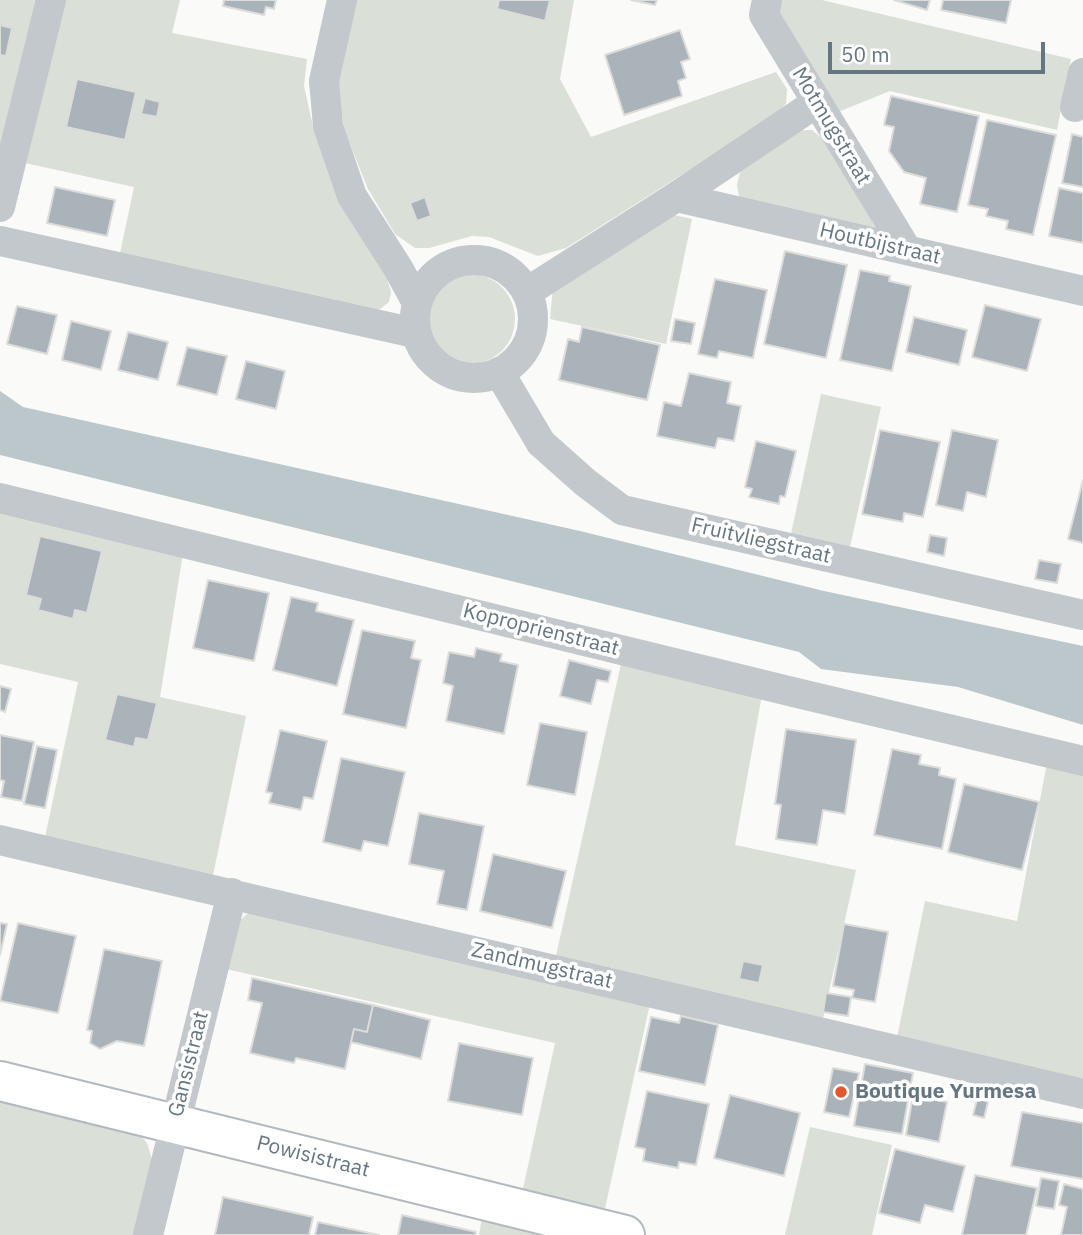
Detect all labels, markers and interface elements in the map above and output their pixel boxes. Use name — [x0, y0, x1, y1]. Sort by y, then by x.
scale bar — [831, 28, 1048, 72]
text: 50 m — [841, 40, 890, 68]
street label: Motmugstraat — [786, 63, 876, 189]
street label: Houtbijstraat — [817, 218, 943, 270]
street label: Fruitvliegstraat — [689, 513, 833, 569]
street label: Koproprienstraat — [461, 598, 621, 662]
street label: Zandmugstraat — [469, 938, 615, 994]
street label: Gansistraat — [164, 1009, 214, 1119]
place label: Boutique Yurmesa — [855, 1079, 1036, 1105]
marker: Boutique Yurmesa — [833, 1084, 849, 1100]
street label: Powisistraat — [254, 1131, 372, 1183]

